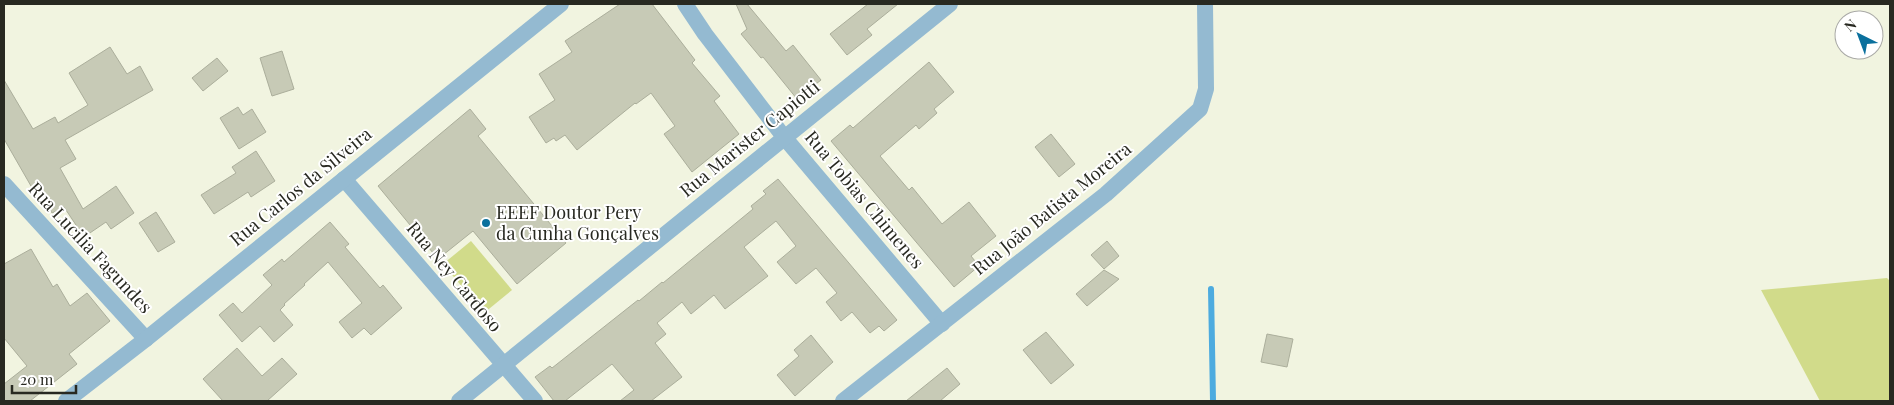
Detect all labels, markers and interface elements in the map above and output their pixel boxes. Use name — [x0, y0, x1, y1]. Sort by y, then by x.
north arrow — [1834, 10, 1884, 60]
text: N — [1840, 15, 1860, 35]
street label: Rua Marister Capiotti — [675, 74, 824, 202]
street label: Rua Carlos da Silveira — [225, 122, 376, 251]
street label: Rua Tobias Chimenes — [800, 125, 930, 273]
street label: Rua João Batista Moreira — [967, 137, 1136, 280]
street label: Rua Lucilia Fagundes — [24, 176, 158, 318]
place label: EEEF Doutor Pery da Cunha Gonçalves — [496, 200, 659, 245]
street label: Rua Ney Cardoso — [402, 216, 508, 337]
marker: EEEF Doutor Pery da Cunha Gonçalves — [480, 217, 492, 229]
scale bar — [12, 362, 76, 394]
text: 20 m — [20, 369, 54, 389]

